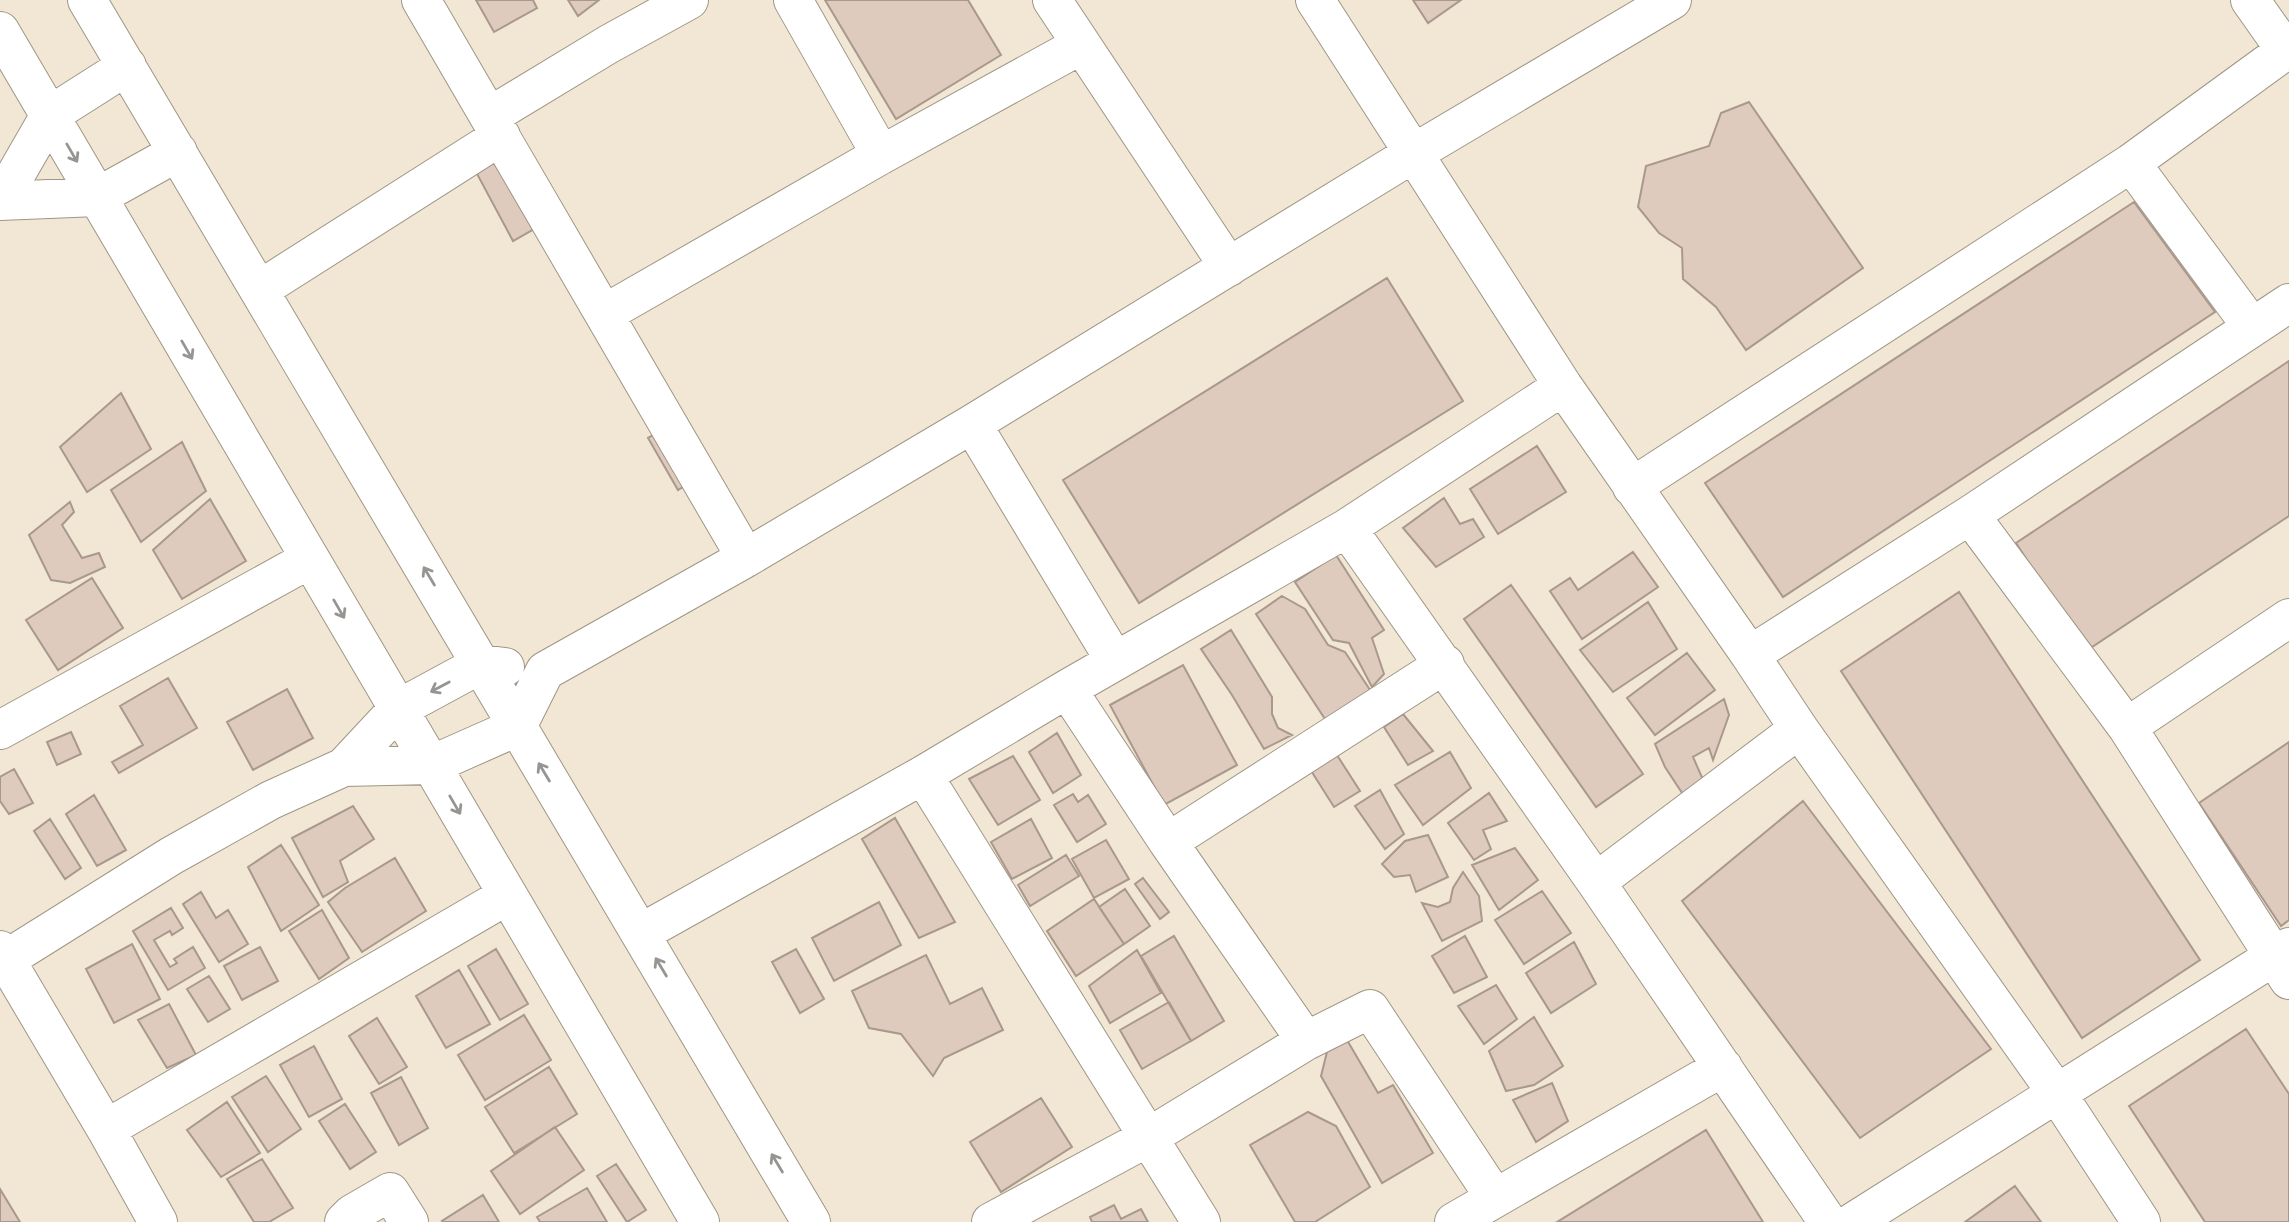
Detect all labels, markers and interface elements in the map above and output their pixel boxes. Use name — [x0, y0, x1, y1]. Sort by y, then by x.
one-way arrow — [65, 143, 79, 163]
one-way arrow — [180, 339, 194, 359]
one-way arrow — [421, 567, 435, 587]
one-way arrow — [333, 599, 347, 619]
one-way arrow — [430, 680, 450, 694]
one-way arrow — [537, 762, 551, 782]
one-way arrow — [448, 795, 462, 815]
one-way arrow — [654, 958, 668, 978]
one-way arrow — [769, 1154, 783, 1174]

